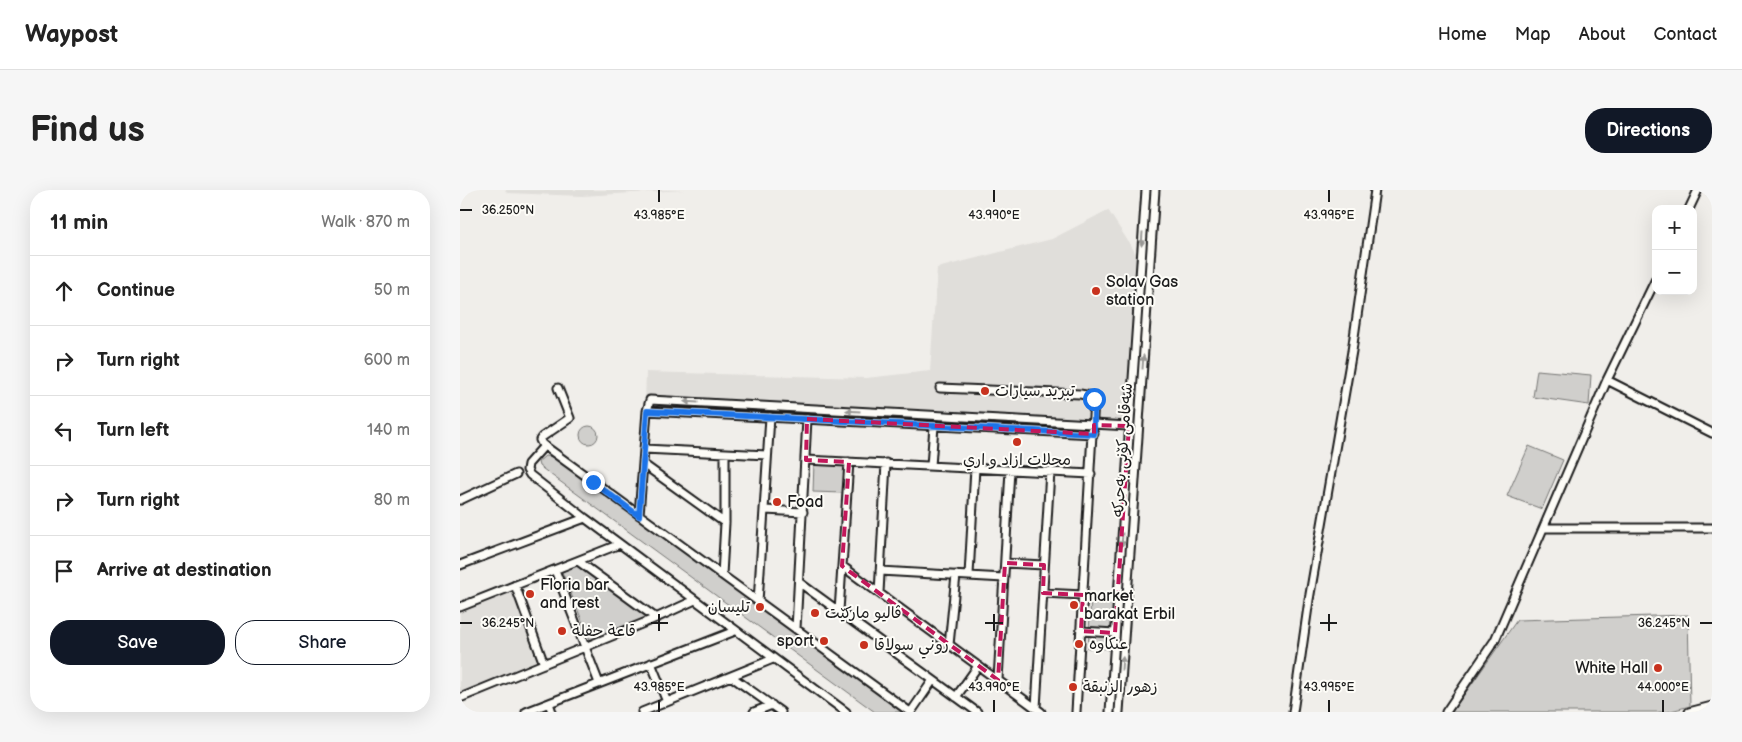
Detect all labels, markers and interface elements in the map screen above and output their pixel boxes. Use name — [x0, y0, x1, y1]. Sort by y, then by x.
text: Waypost — [25, 20, 118, 49]
text: Home — [1438, 24, 1487, 45]
text: Map — [1515, 24, 1551, 45]
text: About — [1579, 24, 1626, 45]
text: Contact — [1654, 24, 1717, 45]
button: Directions — [1585, 108, 1712, 153]
text: Find us — [30, 109, 145, 152]
text: 36.250°N — [482, 203, 534, 218]
map controls — [1652, 205, 1697, 295]
button: + — [1652, 205, 1697, 250]
text: 43.985°E — [633, 208, 685, 223]
text: 43.990°E — [968, 208, 1020, 223]
text: 43.995°E — [1303, 208, 1355, 223]
text: 11 min — [50, 210, 108, 235]
text: Walk · 870 m — [321, 213, 410, 232]
one-way arrow — [1138, 231, 1146, 247]
button: − — [1652, 250, 1697, 295]
place label: Solav Gas station — [1106, 273, 1178, 310]
icon: ahead — [50, 277, 78, 305]
text: Continue — [97, 279, 175, 302]
text: 50 m — [374, 281, 410, 300]
marker: Solav Gas station — [1090, 285, 1102, 297]
icon: right — [50, 347, 78, 375]
text: Turn right — [97, 349, 180, 372]
text: 600 m — [364, 351, 410, 370]
one-way arrow — [1139, 353, 1147, 369]
place label: تبريد سيارات — [995, 382, 1075, 401]
street label: شەقامی کۆنی بەحرکە — [1109, 382, 1137, 518]
marker: تبريد سيارات — [979, 385, 991, 397]
route start — [1083, 388, 1106, 411]
one-way arrow — [683, 398, 699, 406]
one-way arrow — [845, 407, 861, 415]
icon: left — [50, 417, 78, 445]
text: Turn left — [97, 419, 169, 442]
text: 140 m — [367, 421, 410, 440]
marker: محلات ازاد و اري — [1011, 436, 1023, 448]
place label: محلات ازاد و اري — [963, 451, 1071, 471]
route end — [582, 471, 605, 494]
icon: right — [50, 487, 78, 515]
text: Turn right — [97, 489, 180, 512]
text: 80 m — [374, 491, 410, 510]
place label: Foad — [787, 493, 823, 512]
marker: Foad — [771, 496, 783, 508]
one-way arrow — [1117, 533, 1125, 549]
icon: arrive — [50, 557, 78, 585]
text: Arrive at destination — [97, 559, 272, 582]
place label: Floria bar and rest — [540, 576, 609, 613]
place label: market barakat Erbil — [1084, 587, 1175, 624]
marker: Floria bar and rest — [524, 588, 536, 600]
place label: تليسان — [708, 598, 750, 617]
marker: market barakat Erbil — [1068, 599, 1080, 611]
marker: تليسان — [754, 601, 766, 613]
place label: ڤالیو مارکێت — [825, 604, 902, 623]
marker: ڤالیو مارکێت — [809, 607, 821, 619]
text: 36.245°N — [482, 616, 534, 631]
text: 36.245°N — [1638, 616, 1690, 631]
button: Save — [50, 620, 225, 665]
button: Share — [235, 620, 410, 665]
place label: قاعة حفلة — [572, 622, 636, 641]
marker: قاعة حفلة — [556, 625, 568, 637]
place label: sport — [777, 632, 814, 651]
marker: sport — [818, 635, 830, 647]
place label: عنكاوه — [1089, 635, 1129, 654]
place label: روني سولاقا — [874, 636, 949, 659]
marker: عنكاوه — [1073, 638, 1085, 650]
marker: روني سولاقا — [858, 639, 870, 651]
one-way arrow — [1118, 655, 1126, 671]
place label: White Hall — [1575, 659, 1648, 678]
marker: White Hall — [1652, 662, 1664, 674]
place label: زهور الزنبقة — [1083, 678, 1158, 697]
text: 43.985°E — [633, 680, 685, 695]
text: 43.990°E — [968, 680, 1020, 695]
text: 43.995°E — [1303, 680, 1355, 695]
text: 44.000°E — [1637, 680, 1689, 695]
marker: زهور الزنبقة — [1067, 681, 1079, 693]

